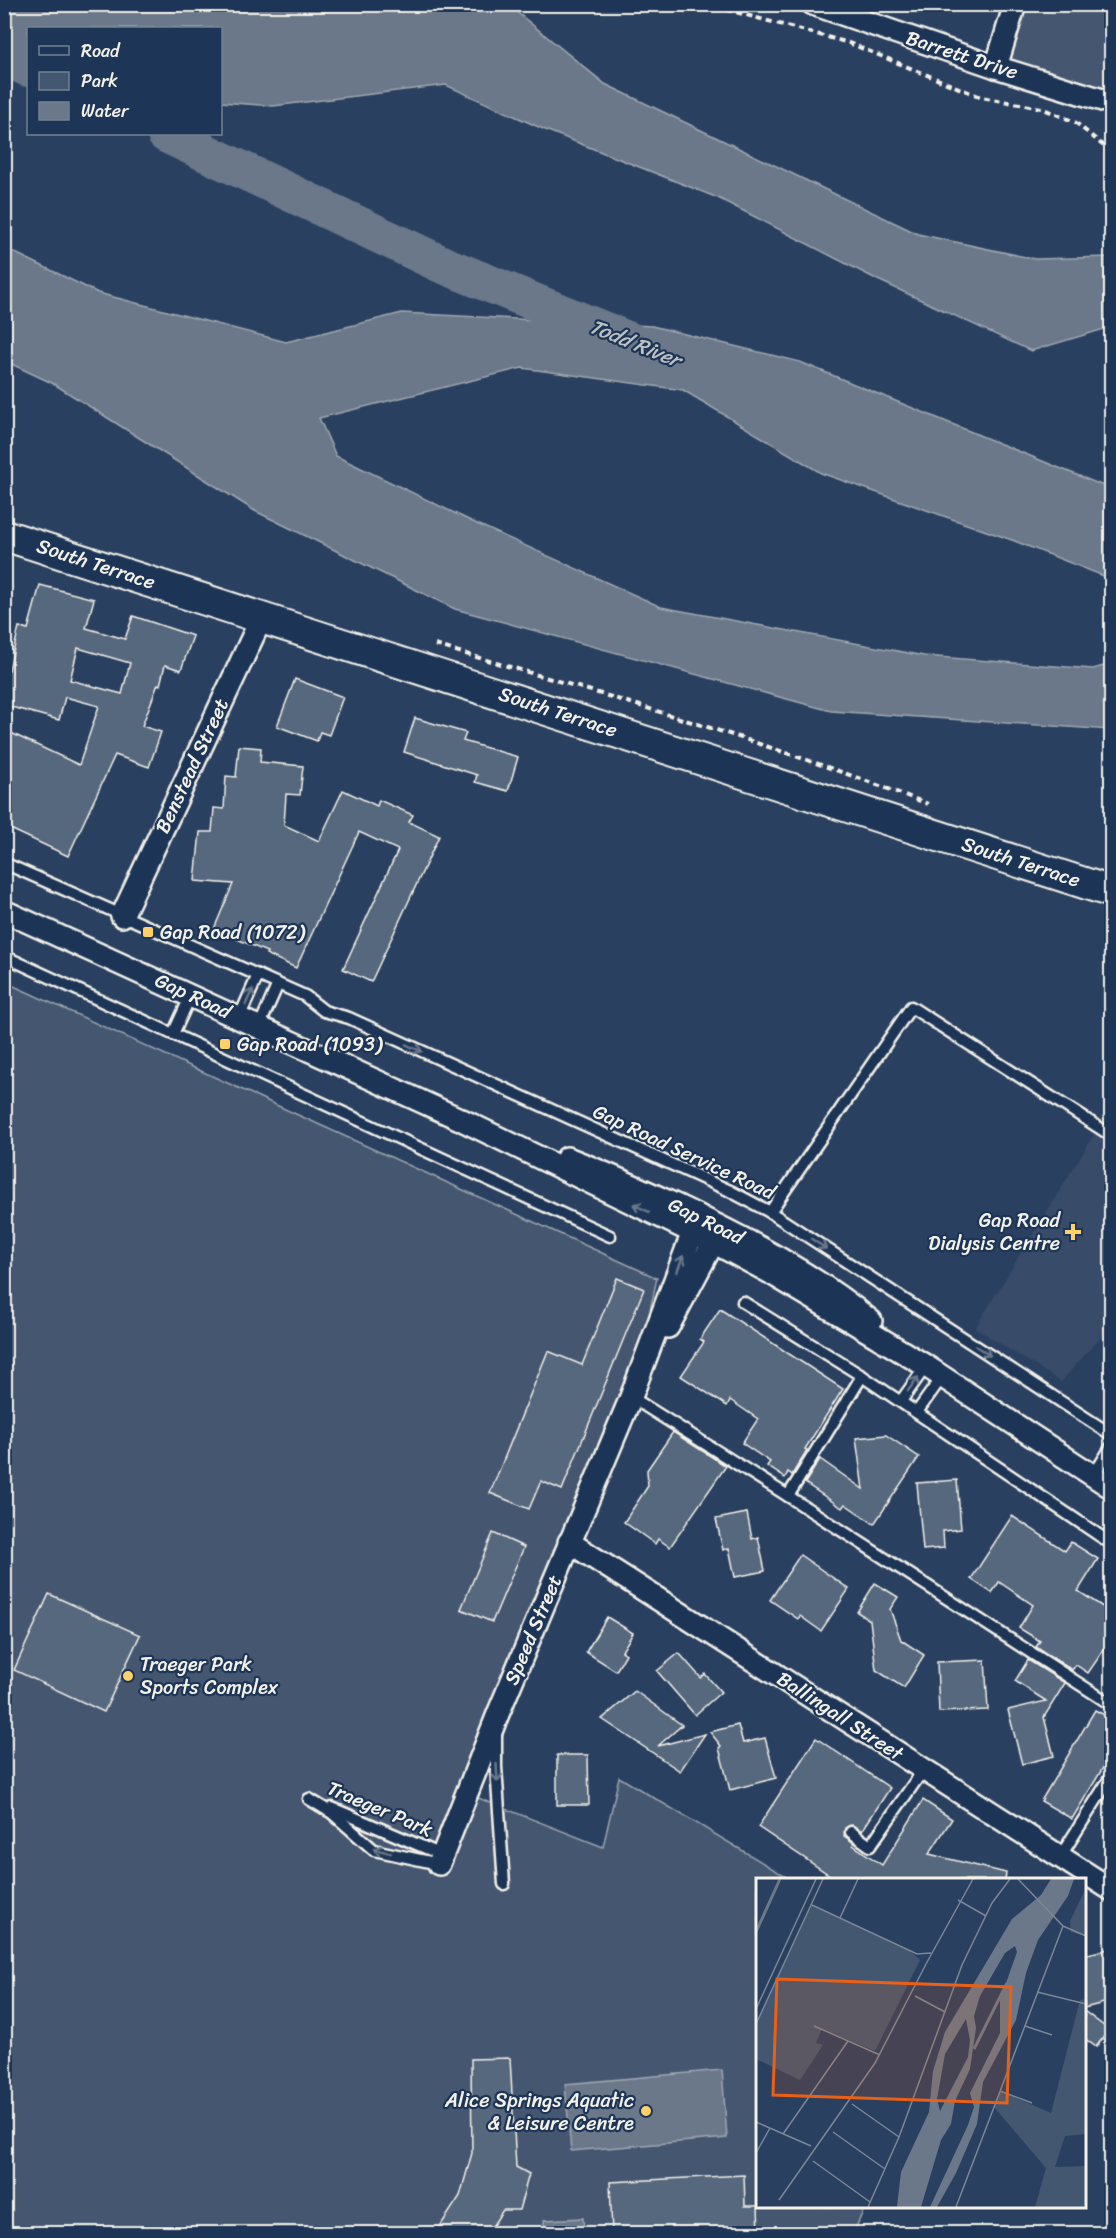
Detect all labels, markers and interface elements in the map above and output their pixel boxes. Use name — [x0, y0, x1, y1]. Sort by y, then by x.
street label: Barrett Drive — [901, 20, 1023, 90]
legend — [27, 27, 222, 135]
text: Road — [81, 35, 121, 67]
text: Park — [81, 65, 118, 97]
text: Water — [81, 95, 130, 127]
water label: Todd River — [584, 308, 690, 380]
street label: South Terrace — [32, 528, 160, 600]
street label: South Terrace — [494, 676, 622, 748]
street label: Benstead Street — [145, 692, 239, 839]
street label: South Terrace — [957, 826, 1085, 898]
place label: Gap Road (1072) — [160, 915, 306, 950]
marker: Gap Road (1072) — [141, 925, 155, 939]
street label: Gap Road — [149, 963, 238, 1030]
one-way arrow — [243, 988, 255, 1006]
place label: Gap Road (1093) — [237, 1027, 383, 1062]
marker: Gap Road (1093) — [218, 1037, 232, 1051]
one-way arrow — [405, 1042, 423, 1054]
street label: Gap Road Service Road — [587, 1094, 782, 1210]
street label: Gap Road — [662, 1187, 751, 1255]
one-way arrow — [633, 1202, 651, 1213]
place label: Gap Road Dialysis Centre — [928, 1203, 1061, 1261]
marker: Gap Road Dialysis Centre — [1064, 1223, 1082, 1241]
one-way arrow — [811, 1238, 828, 1251]
one-way arrow — [676, 1255, 687, 1274]
one-way arrow — [974, 1345, 990, 1357]
one-way arrow — [907, 1376, 920, 1392]
street label: Speed Street — [494, 1569, 572, 1691]
place label: Traeger Park Sports Complex — [140, 1647, 279, 1705]
street label: Ballingall Street — [770, 1662, 911, 1771]
marker: Traeger Park Sports Complex — [121, 1669, 135, 1683]
one-way arrow — [491, 1762, 502, 1782]
street label: Traeger Park — [322, 1771, 439, 1847]
one-way arrow — [373, 1845, 392, 1856]
inset map — [756, 1878, 1086, 2208]
place label: Alice Springs Aquatic & Leisure Centre — [444, 2083, 634, 2141]
marker: Alice Springs Aquatic & Leisure Centre — [639, 2104, 653, 2118]

